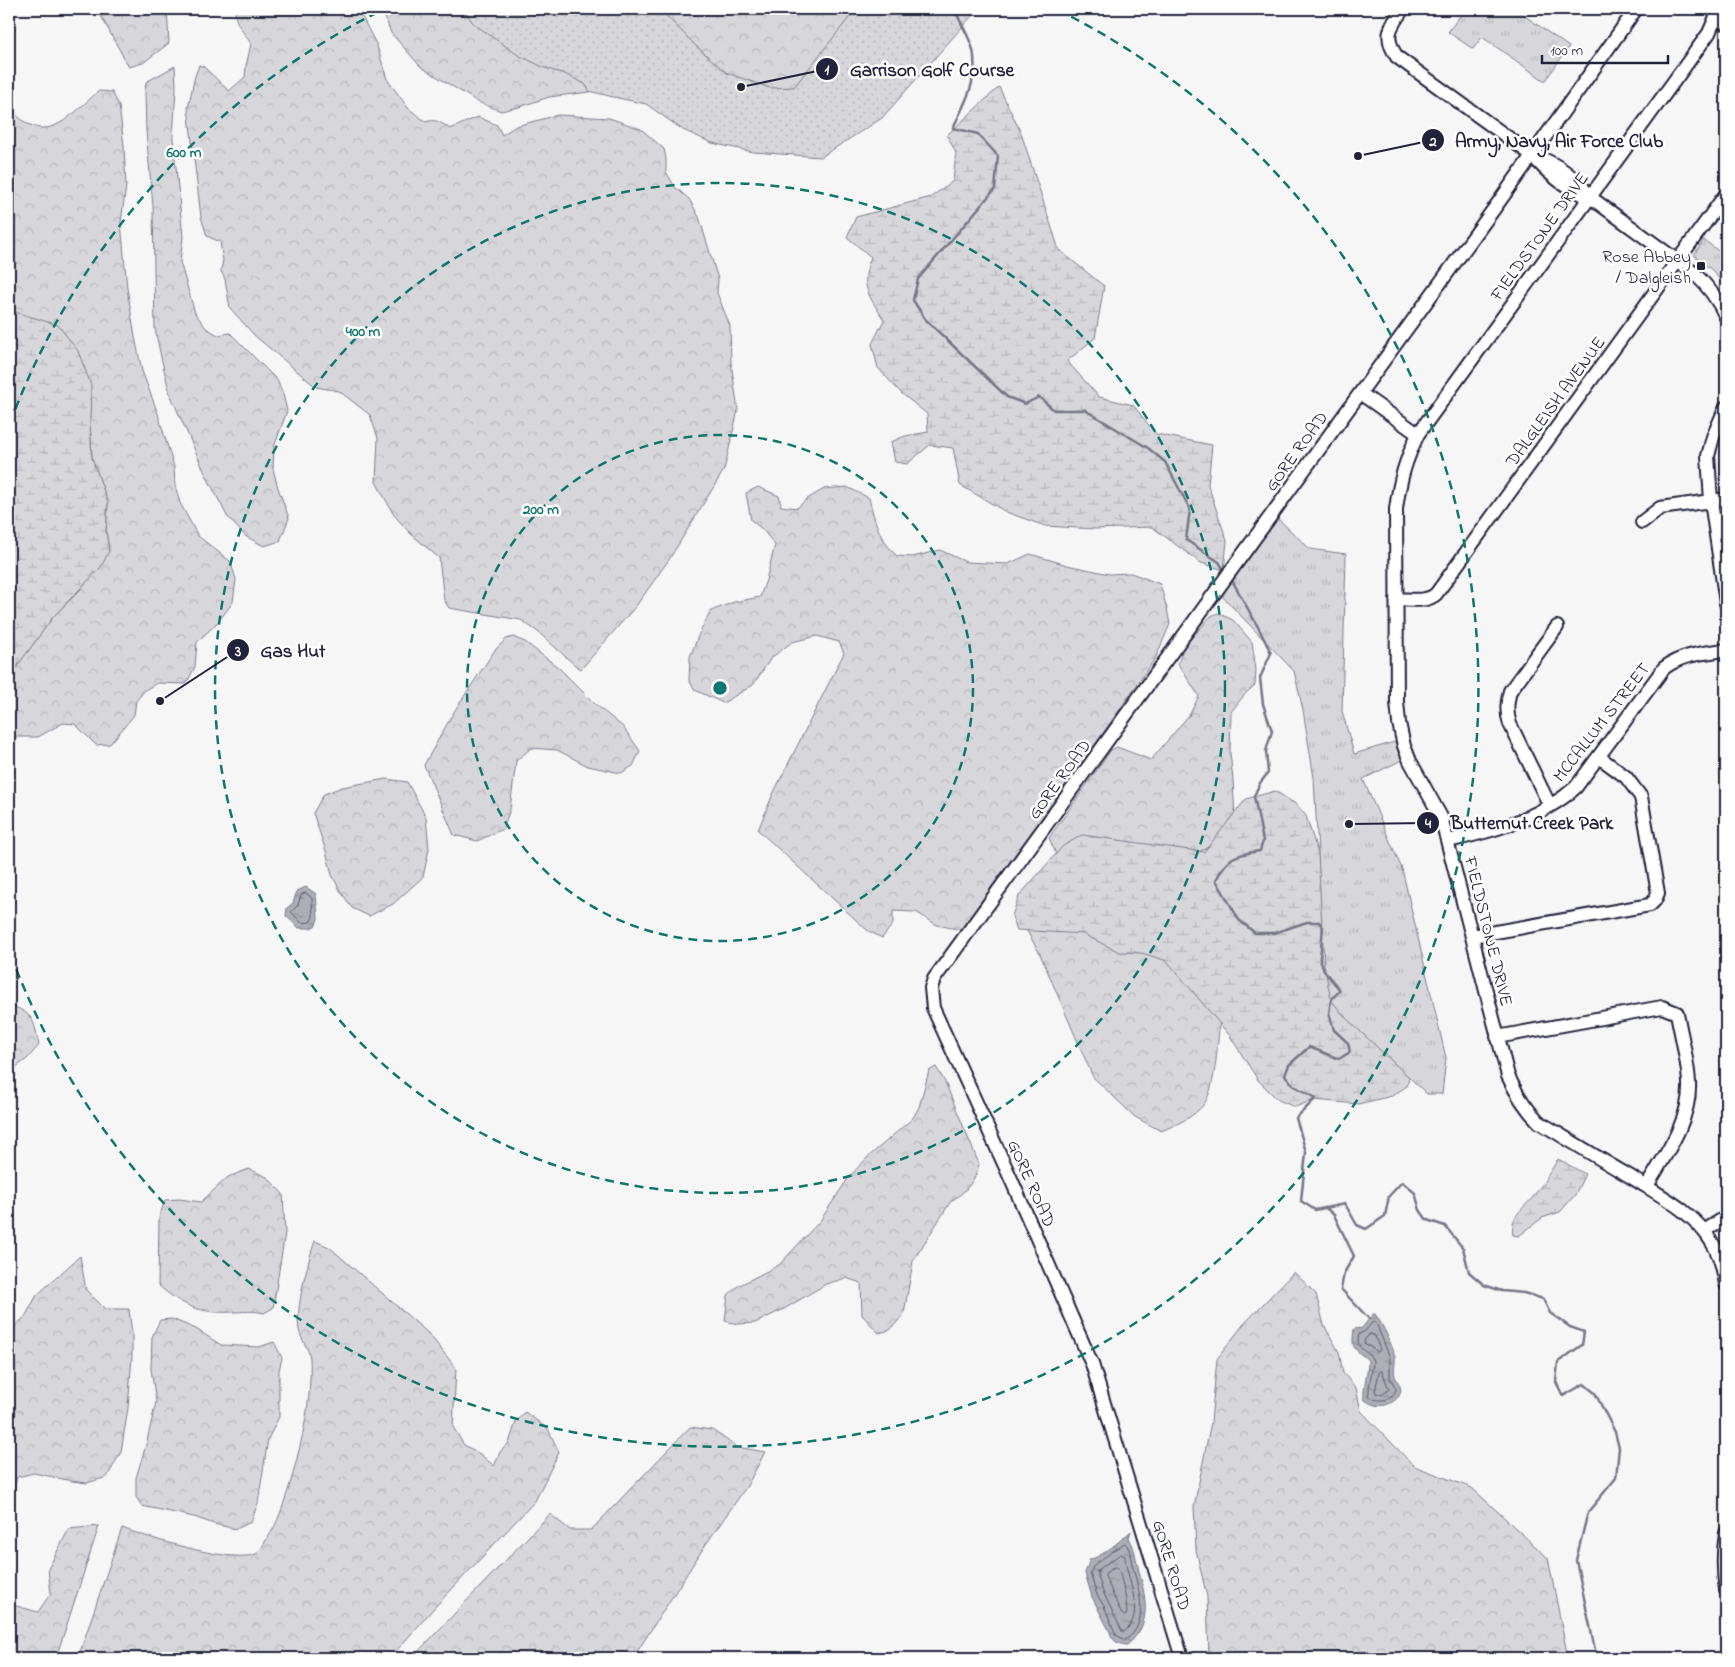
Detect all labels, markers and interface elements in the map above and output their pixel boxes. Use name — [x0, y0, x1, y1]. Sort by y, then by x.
scale bar — [1542, 32, 1669, 64]
text: 100 m — [1550, 40, 1583, 62]
callout: Garrison Golf Course — [815, 52, 1024, 86]
text: Garrison Golf Course — [850, 58, 1015, 85]
text: 1 — [825, 59, 830, 81]
callout: Army, Navy, Air Force Club — [1420, 123, 1673, 157]
text: Army, Navy, Air Force Club — [1455, 129, 1664, 158]
text: 2 — [1428, 131, 1437, 153]
text: 600 m — [166, 142, 202, 164]
street label: FIELDSTONE DRIVE — [1484, 167, 1596, 308]
place label: Rose Abbey / Dalgleish — [1602, 245, 1691, 293]
marker: Rose Abbey / Dalgleish — [1695, 260, 1707, 272]
text: 400 m — [345, 321, 381, 343]
street label: DALGLEISH AVENUE — [1500, 332, 1613, 474]
street label: GORE ROAD — [1260, 407, 1336, 497]
text: 200 m — [522, 499, 559, 521]
callout: Gas Hut — [226, 633, 335, 667]
text: Gas Hut — [261, 639, 326, 666]
text: 3 — [234, 641, 241, 663]
street label: MCCALLUM STREET — [1548, 658, 1658, 788]
centre of rings — [711, 679, 729, 697]
street label: GORE ROAD — [1023, 735, 1099, 825]
callout: Butternut Creek Park — [1415, 806, 1623, 840]
text: Butternut Creek Park — [1450, 811, 1614, 838]
text: 4 — [1424, 813, 1432, 835]
street label: FIELDSTONE DRIVE — [1456, 853, 1518, 1009]
street label: GORE ROAD — [999, 1136, 1061, 1232]
street label: GORE ROAD — [1144, 1517, 1196, 1614]

